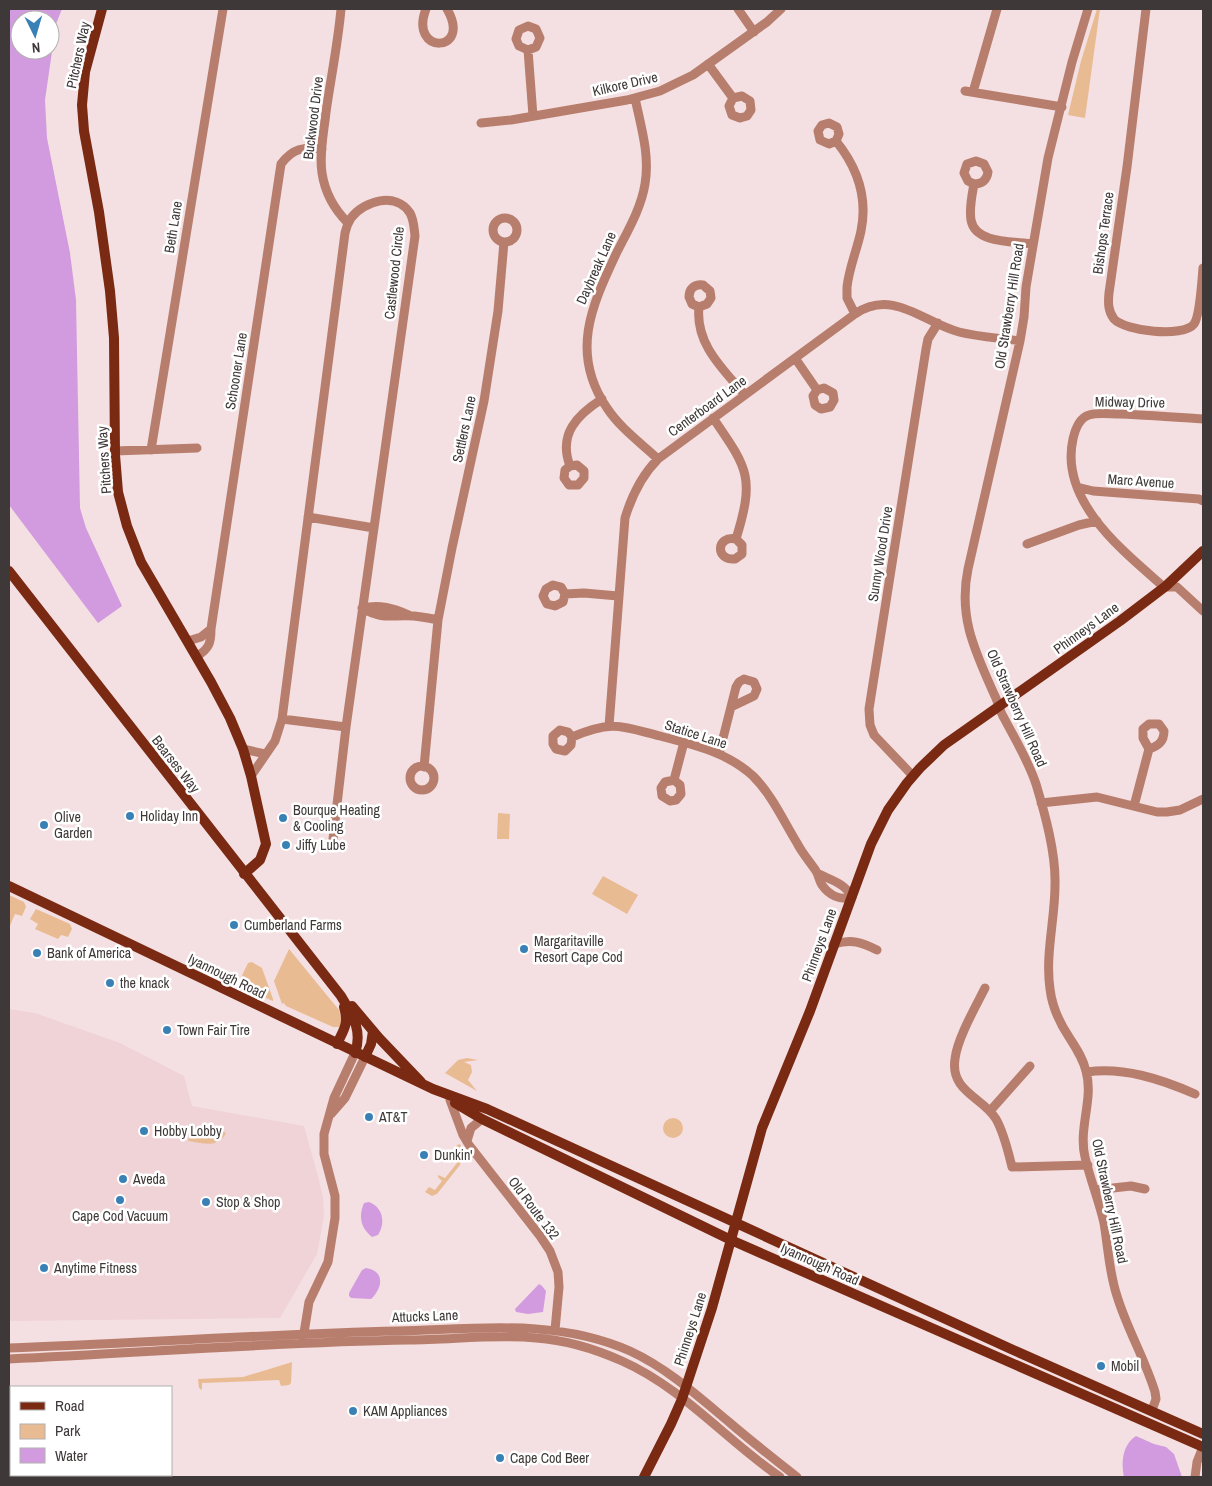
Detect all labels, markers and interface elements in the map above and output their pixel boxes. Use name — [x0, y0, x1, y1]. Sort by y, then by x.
north arrow — [10, 10, 60, 60]
street label: Pitchers Way — [62, 20, 94, 90]
text: N — [31, 39, 41, 57]
street label: Kilkore Drive — [591, 68, 659, 100]
street label: Buckwood Drive — [299, 75, 327, 161]
street label: Bishops Terrace — [1088, 191, 1118, 275]
street label: Beth Lane — [160, 200, 186, 254]
street label: Castlewood Circle — [380, 226, 408, 320]
street label: Daybreak Lane — [572, 229, 620, 307]
street label: Old Strawberry Hill Road — [990, 242, 1028, 370]
street label: Schooner Lane — [221, 331, 251, 411]
street label: Centerboard Lane — [664, 372, 750, 440]
street label: Midway Drive — [1095, 392, 1165, 412]
street label: Settlers Lane — [448, 394, 480, 464]
street label: Pitchers Way — [93, 425, 115, 494]
street label: Marc Avenue — [1107, 470, 1175, 492]
street label: Sunny Wood Drive — [864, 505, 896, 603]
street label: Phinneys Lane — [1050, 598, 1122, 658]
street label: Old Strawberry Hill Road — [983, 646, 1051, 770]
street label: Statice Lane — [663, 715, 729, 753]
street label: Bearses Way — [148, 732, 204, 796]
place label: Bourque Heating & Cooling — [293, 801, 380, 835]
place label: Holiday Inn — [140, 807, 198, 825]
place label: Olive Garden — [54, 808, 92, 842]
marker: Holiday Inn — [124, 810, 136, 822]
marker: Bourque Heating & Cooling — [277, 812, 289, 824]
marker: Olive Garden — [38, 819, 50, 831]
place label: Jiffy Lube — [296, 836, 346, 854]
marker: Jiffy Lube — [280, 839, 292, 851]
street label: Phinneys Lane — [797, 906, 841, 984]
place label: Cumberland Farms — [244, 916, 342, 934]
marker: Cumberland Farms — [228, 919, 240, 931]
place label: Margaritaville Resort Cape Cod — [534, 932, 623, 966]
marker: Margaritaville Resort Cape Cod — [518, 943, 530, 955]
place label: Bank of America — [47, 944, 132, 962]
marker: Bank of America — [31, 947, 43, 959]
street label: Iyannough Road — [185, 949, 269, 1003]
place label: the knack — [120, 974, 169, 992]
marker: the knack — [104, 977, 116, 989]
place label: Town Fair Tire — [177, 1021, 250, 1039]
marker: Town Fair Tire — [161, 1024, 173, 1036]
place label: AT&T — [378, 1108, 408, 1126]
marker: AT&T — [363, 1111, 375, 1123]
place label: Hobby Lobby — [154, 1122, 222, 1140]
marker: Hobby Lobby — [138, 1125, 150, 1137]
street label: Old Strawberry Hill Road — [1088, 1137, 1132, 1265]
place label: Dunkin' — [434, 1146, 473, 1164]
marker: Dunkin' — [418, 1149, 430, 1161]
place label: Aveda — [132, 1170, 166, 1188]
marker: Aveda — [117, 1173, 129, 1185]
street label: Old Route 132 — [505, 1173, 563, 1243]
place label: Stop & Shop — [216, 1193, 280, 1211]
marker: Cape Cod Vacuum — [114, 1194, 126, 1206]
marker: Stop & Shop — [200, 1196, 212, 1208]
place label: Cape Cod Vacuum — [72, 1207, 168, 1225]
street label: Iyannough Road — [778, 1239, 862, 1289]
place label: Anytime Fitness — [53, 1259, 137, 1277]
marker: Anytime Fitness — [38, 1262, 50, 1274]
street label: Phinneys Lane — [670, 1290, 710, 1368]
street label: Attucks Lane — [391, 1306, 458, 1326]
place label: Mobil — [1111, 1357, 1139, 1375]
marker: Mobil — [1095, 1360, 1107, 1372]
legend — [10, 1386, 172, 1476]
text: Road — [55, 1395, 84, 1416]
place label: KAM Appliances — [363, 1402, 447, 1420]
marker: KAM Appliances — [347, 1405, 359, 1417]
text: Park — [55, 1420, 81, 1441]
text: Water — [55, 1445, 87, 1466]
place label: Cape Cod Beer — [510, 1449, 589, 1467]
marker: Cape Cod Beer — [494, 1452, 506, 1464]

